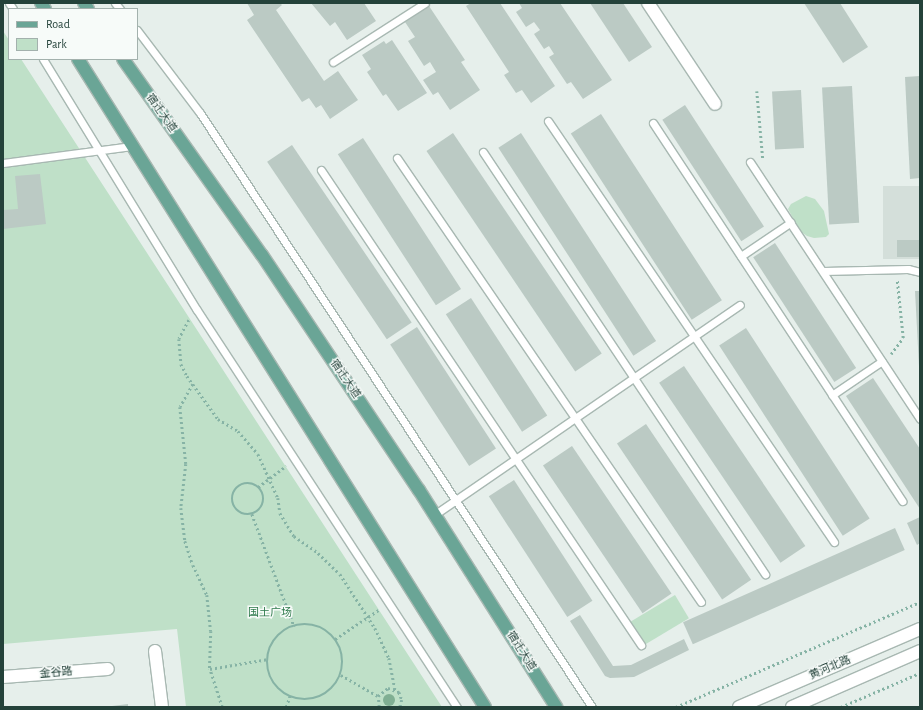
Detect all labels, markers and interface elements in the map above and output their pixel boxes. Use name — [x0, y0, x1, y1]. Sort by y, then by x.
legend — [8, 8, 138, 60]
text: Road — [46, 18, 70, 30]
text: Park — [46, 38, 67, 50]
street label: 宿迁大道 — [143, 91, 179, 135]
street label: 宿迁大道 — [327, 357, 363, 401]
park label: 国土广场 — [248, 606, 292, 620]
street label: 宿迁大道 — [504, 629, 538, 673]
street label: 黄河北路 — [807, 653, 853, 683]
street label: 金谷路 — [39, 665, 73, 681]

